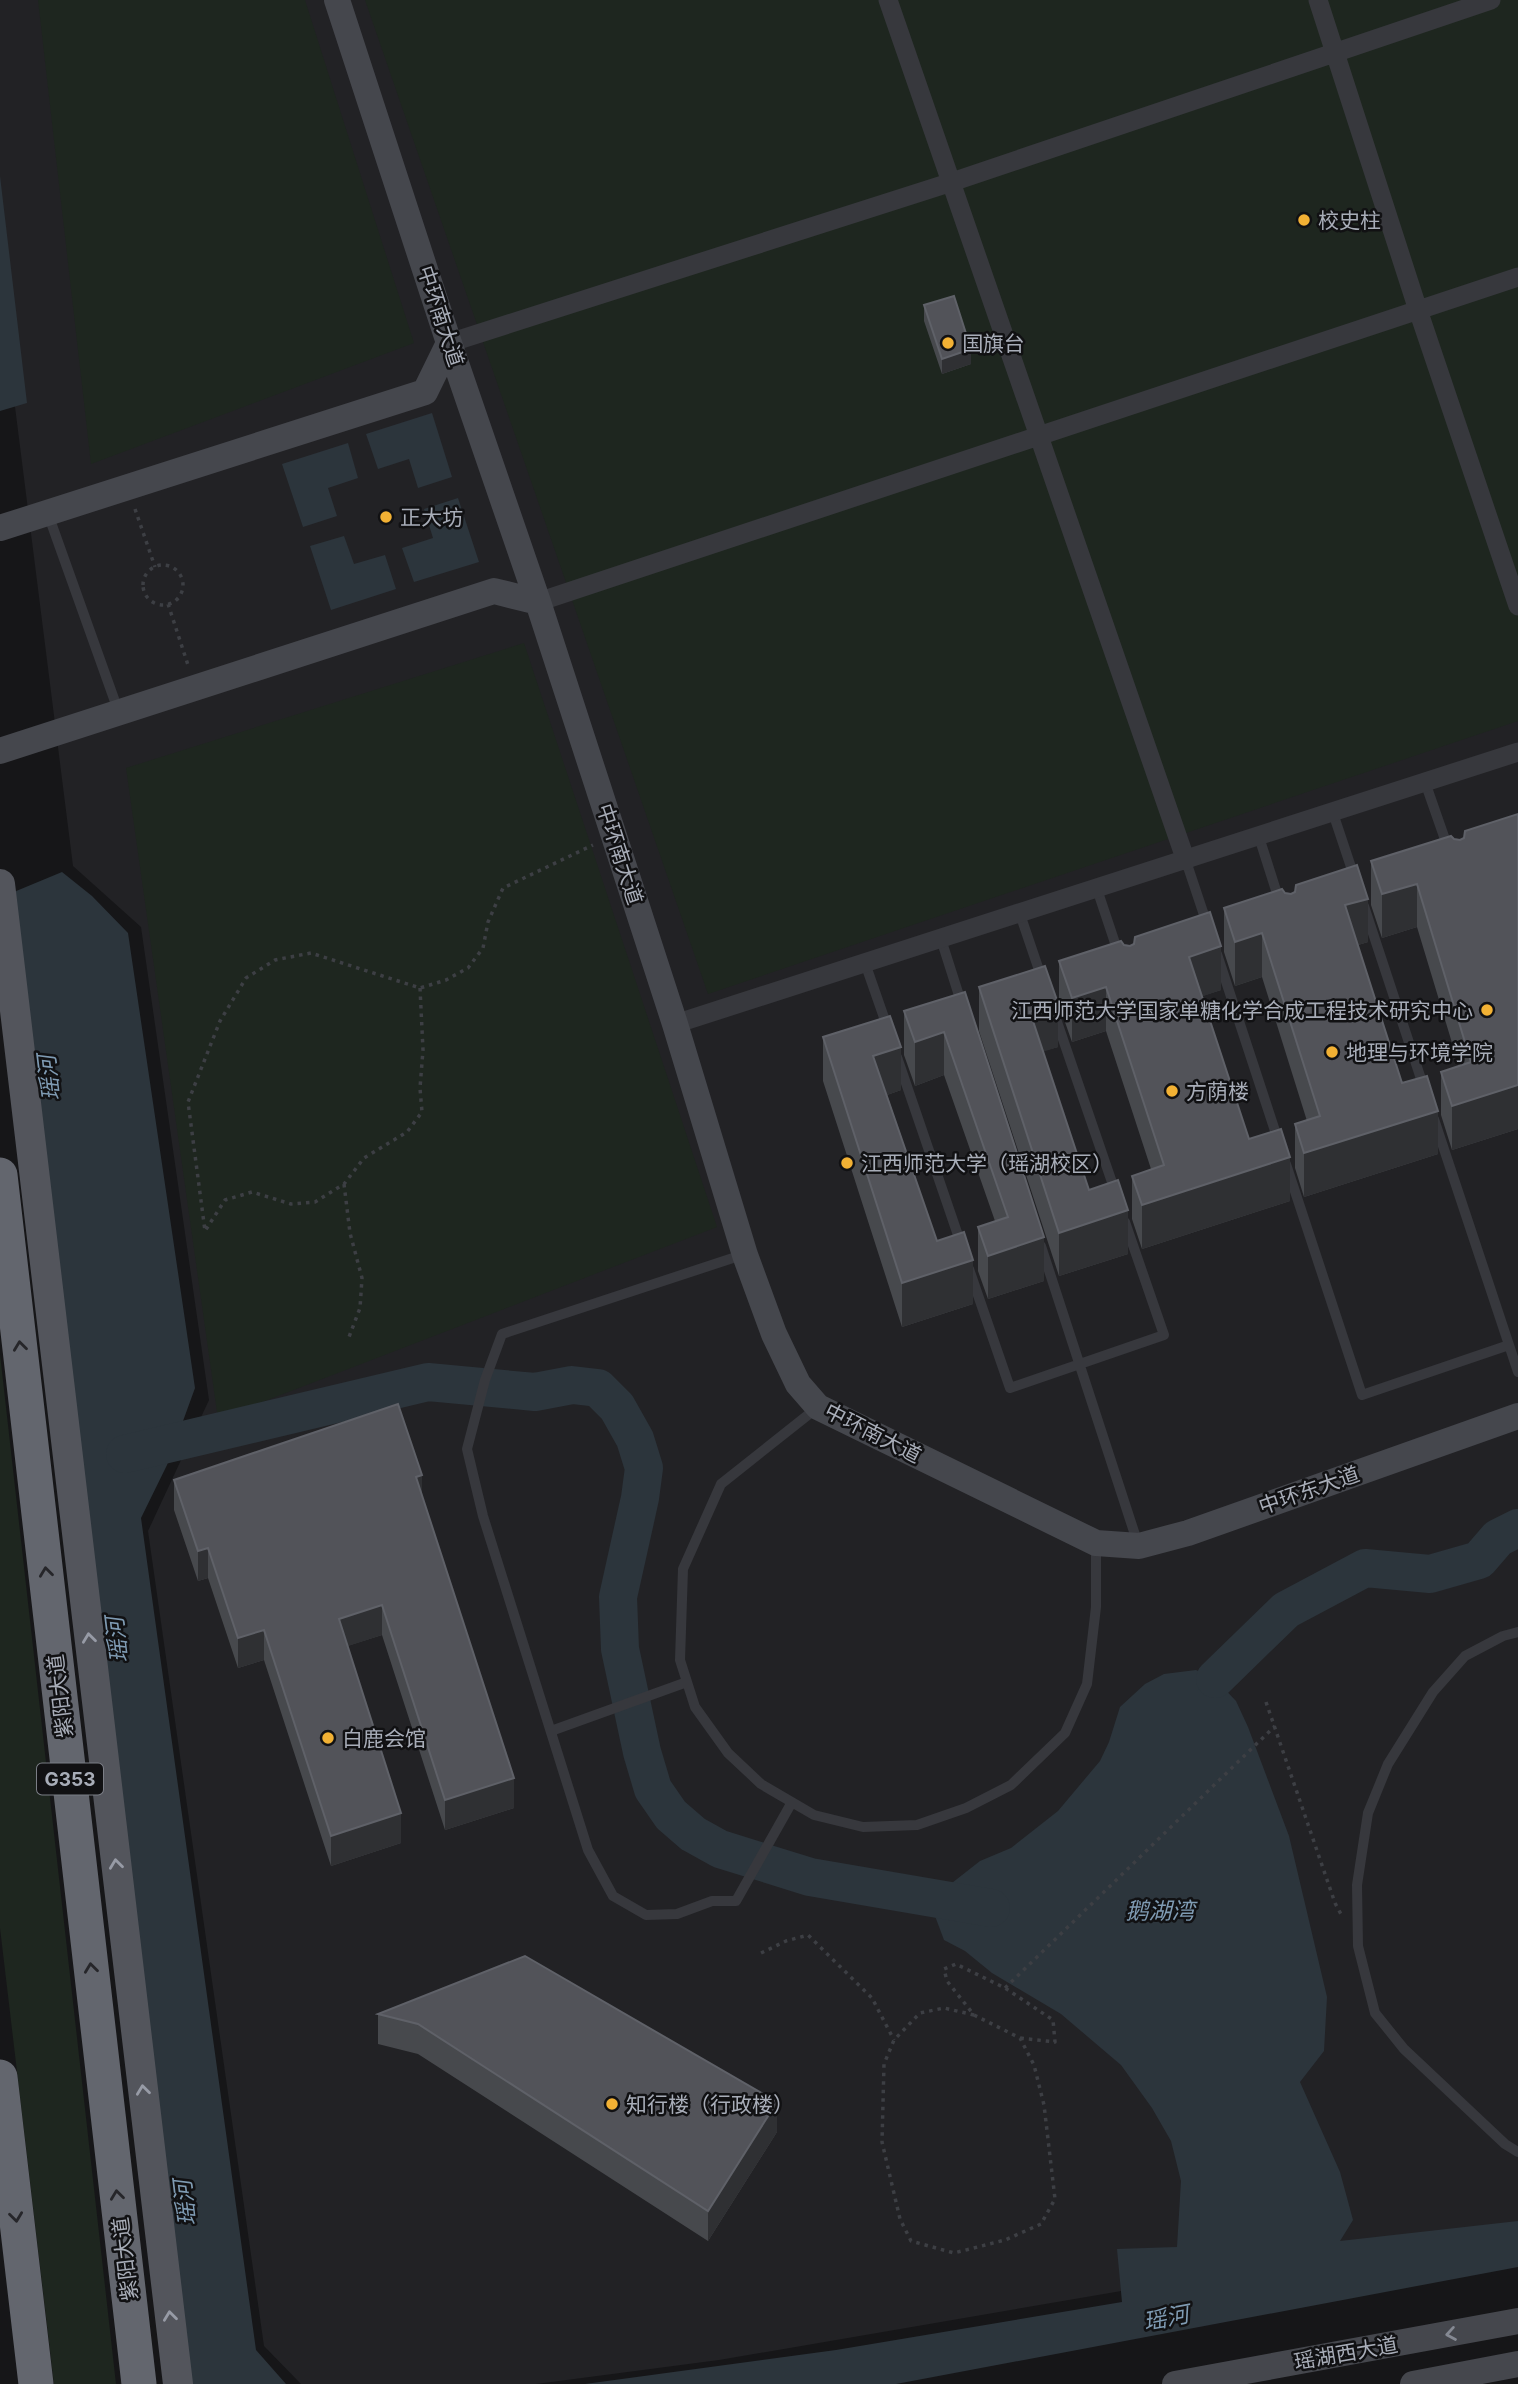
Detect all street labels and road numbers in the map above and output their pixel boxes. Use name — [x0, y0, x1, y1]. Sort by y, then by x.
street label: 中环南大道 — [413, 262, 469, 370]
street label: 中环南大道 — [592, 800, 648, 908]
street label: 中环南大道 — [821, 1398, 925, 1468]
street label: 中环东大道 — [1255, 1461, 1363, 1519]
street label: 紫阳大道 — [42, 1653, 78, 1739]
road number: G353 — [37, 1764, 103, 1794]
street label: 紫阳大道 — [107, 2216, 143, 2302]
street label: 瑶湖西大道 — [1292, 2332, 1400, 2374]

